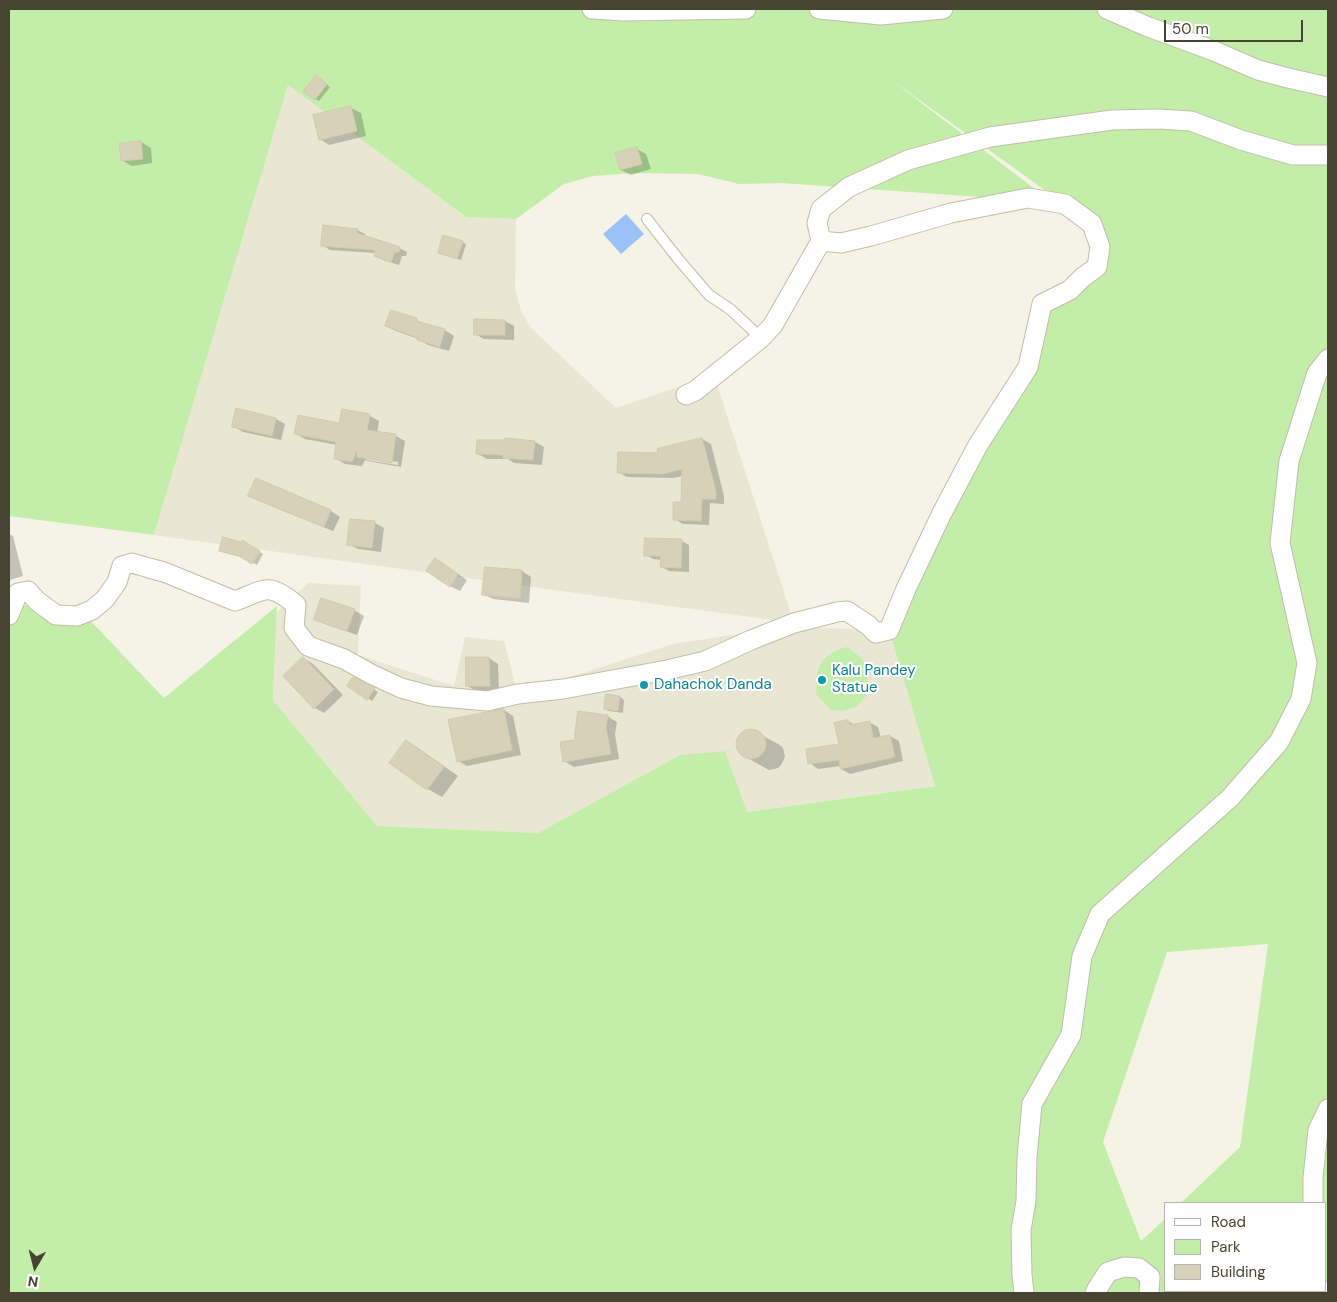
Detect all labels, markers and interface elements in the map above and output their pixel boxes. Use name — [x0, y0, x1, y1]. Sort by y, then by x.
scale bar — [1167, 10, 1306, 42]
text: 50 m — [1172, 19, 1209, 39]
place label: Kalu Pandey Statue — [832, 662, 916, 697]
marker: Kalu Pandey Statue — [816, 674, 828, 686]
place label: Dahachok Danda — [654, 676, 772, 694]
marker: Dahachok Danda — [638, 679, 650, 691]
legend — [1164, 1202, 1327, 1292]
text: Road — [1211, 1212, 1246, 1232]
text: Park — [1211, 1237, 1241, 1257]
north arrow — [10, 1242, 60, 1292]
text: Building — [1211, 1262, 1266, 1282]
text: N — [27, 1272, 39, 1291]

